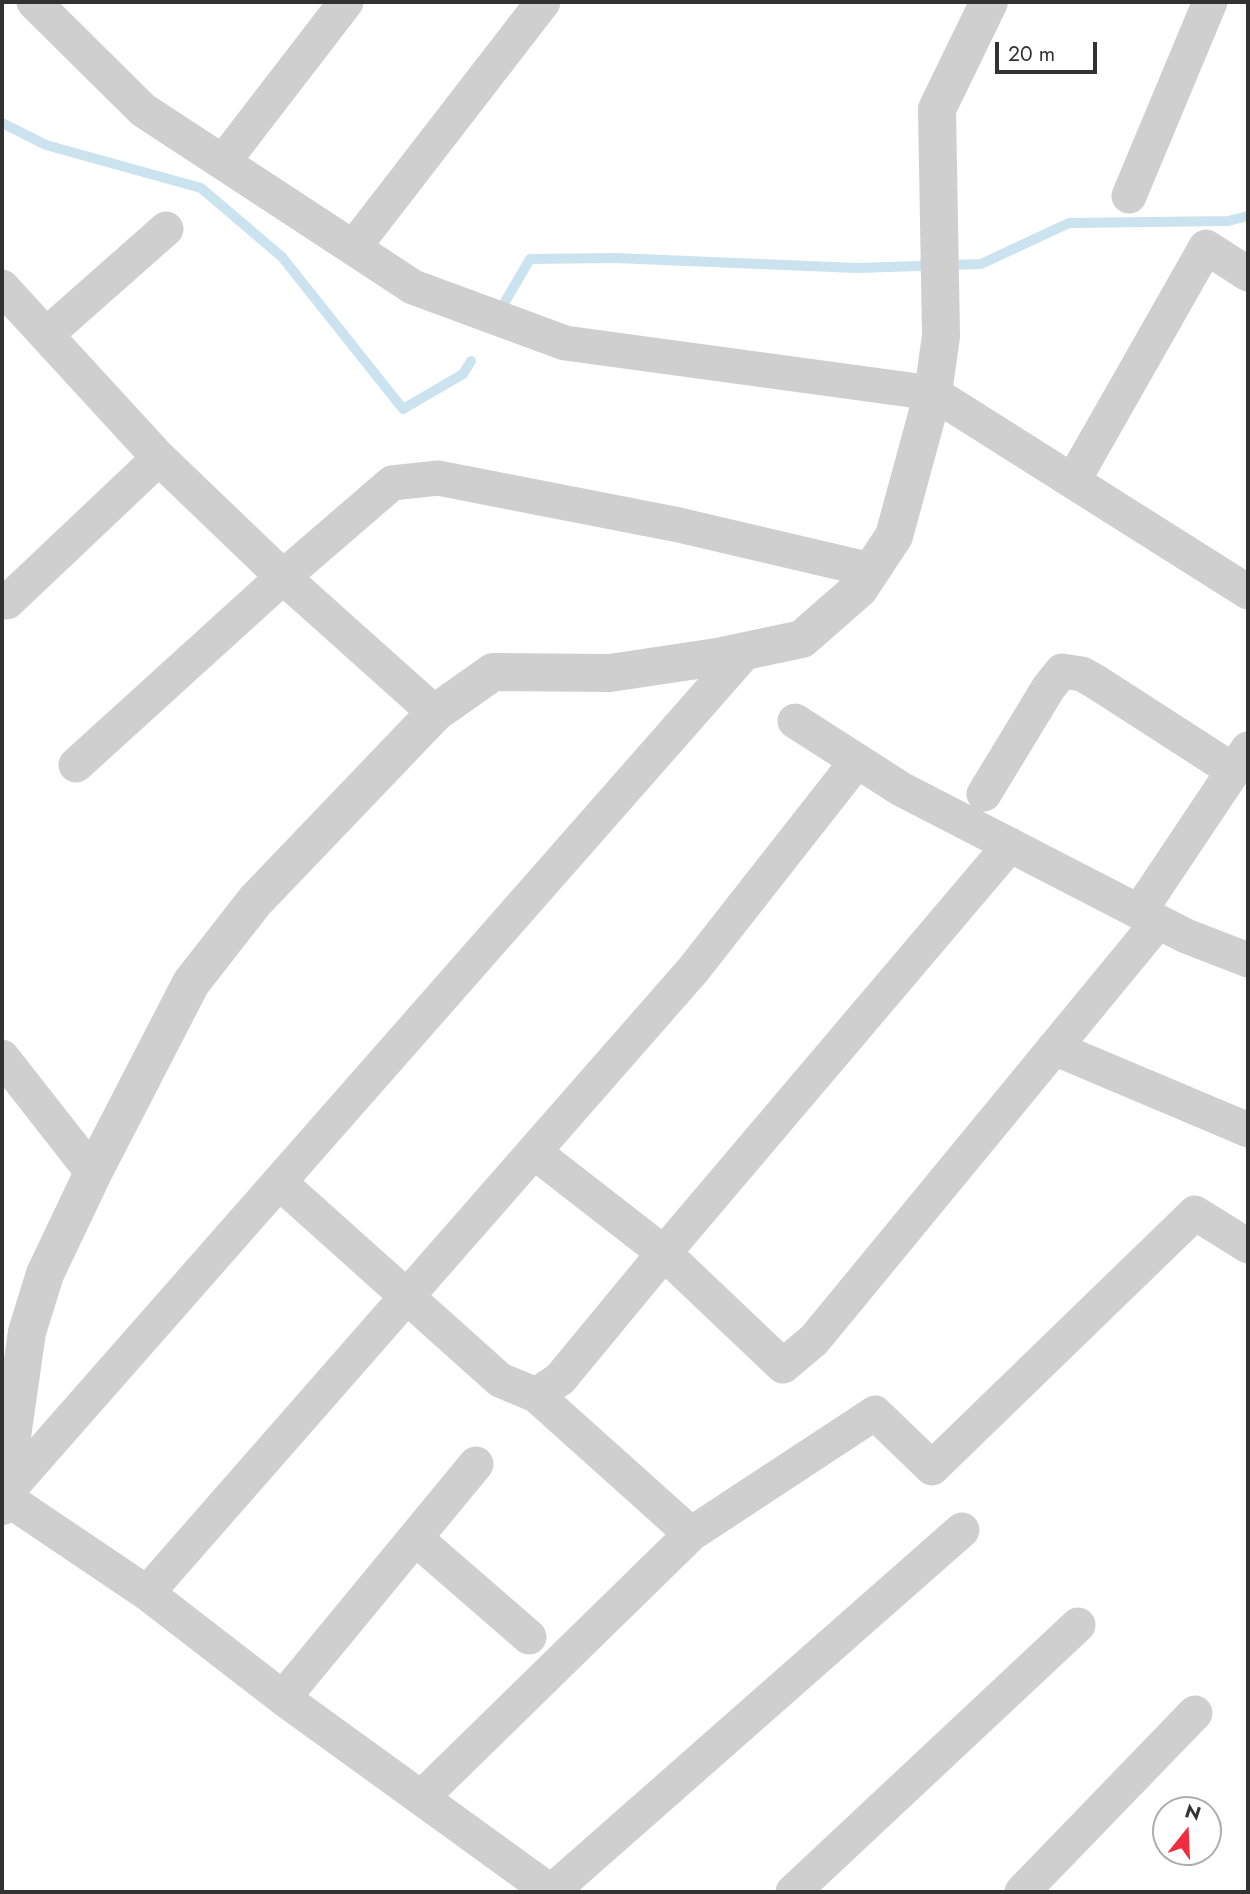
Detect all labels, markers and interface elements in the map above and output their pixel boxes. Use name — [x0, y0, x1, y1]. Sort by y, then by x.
scale bar — [998, 28, 1100, 72]
text: 20 m — [1008, 39, 1055, 69]
north arrow — [1152, 1796, 1222, 1866]
text: N — [1182, 1797, 1204, 1828]

